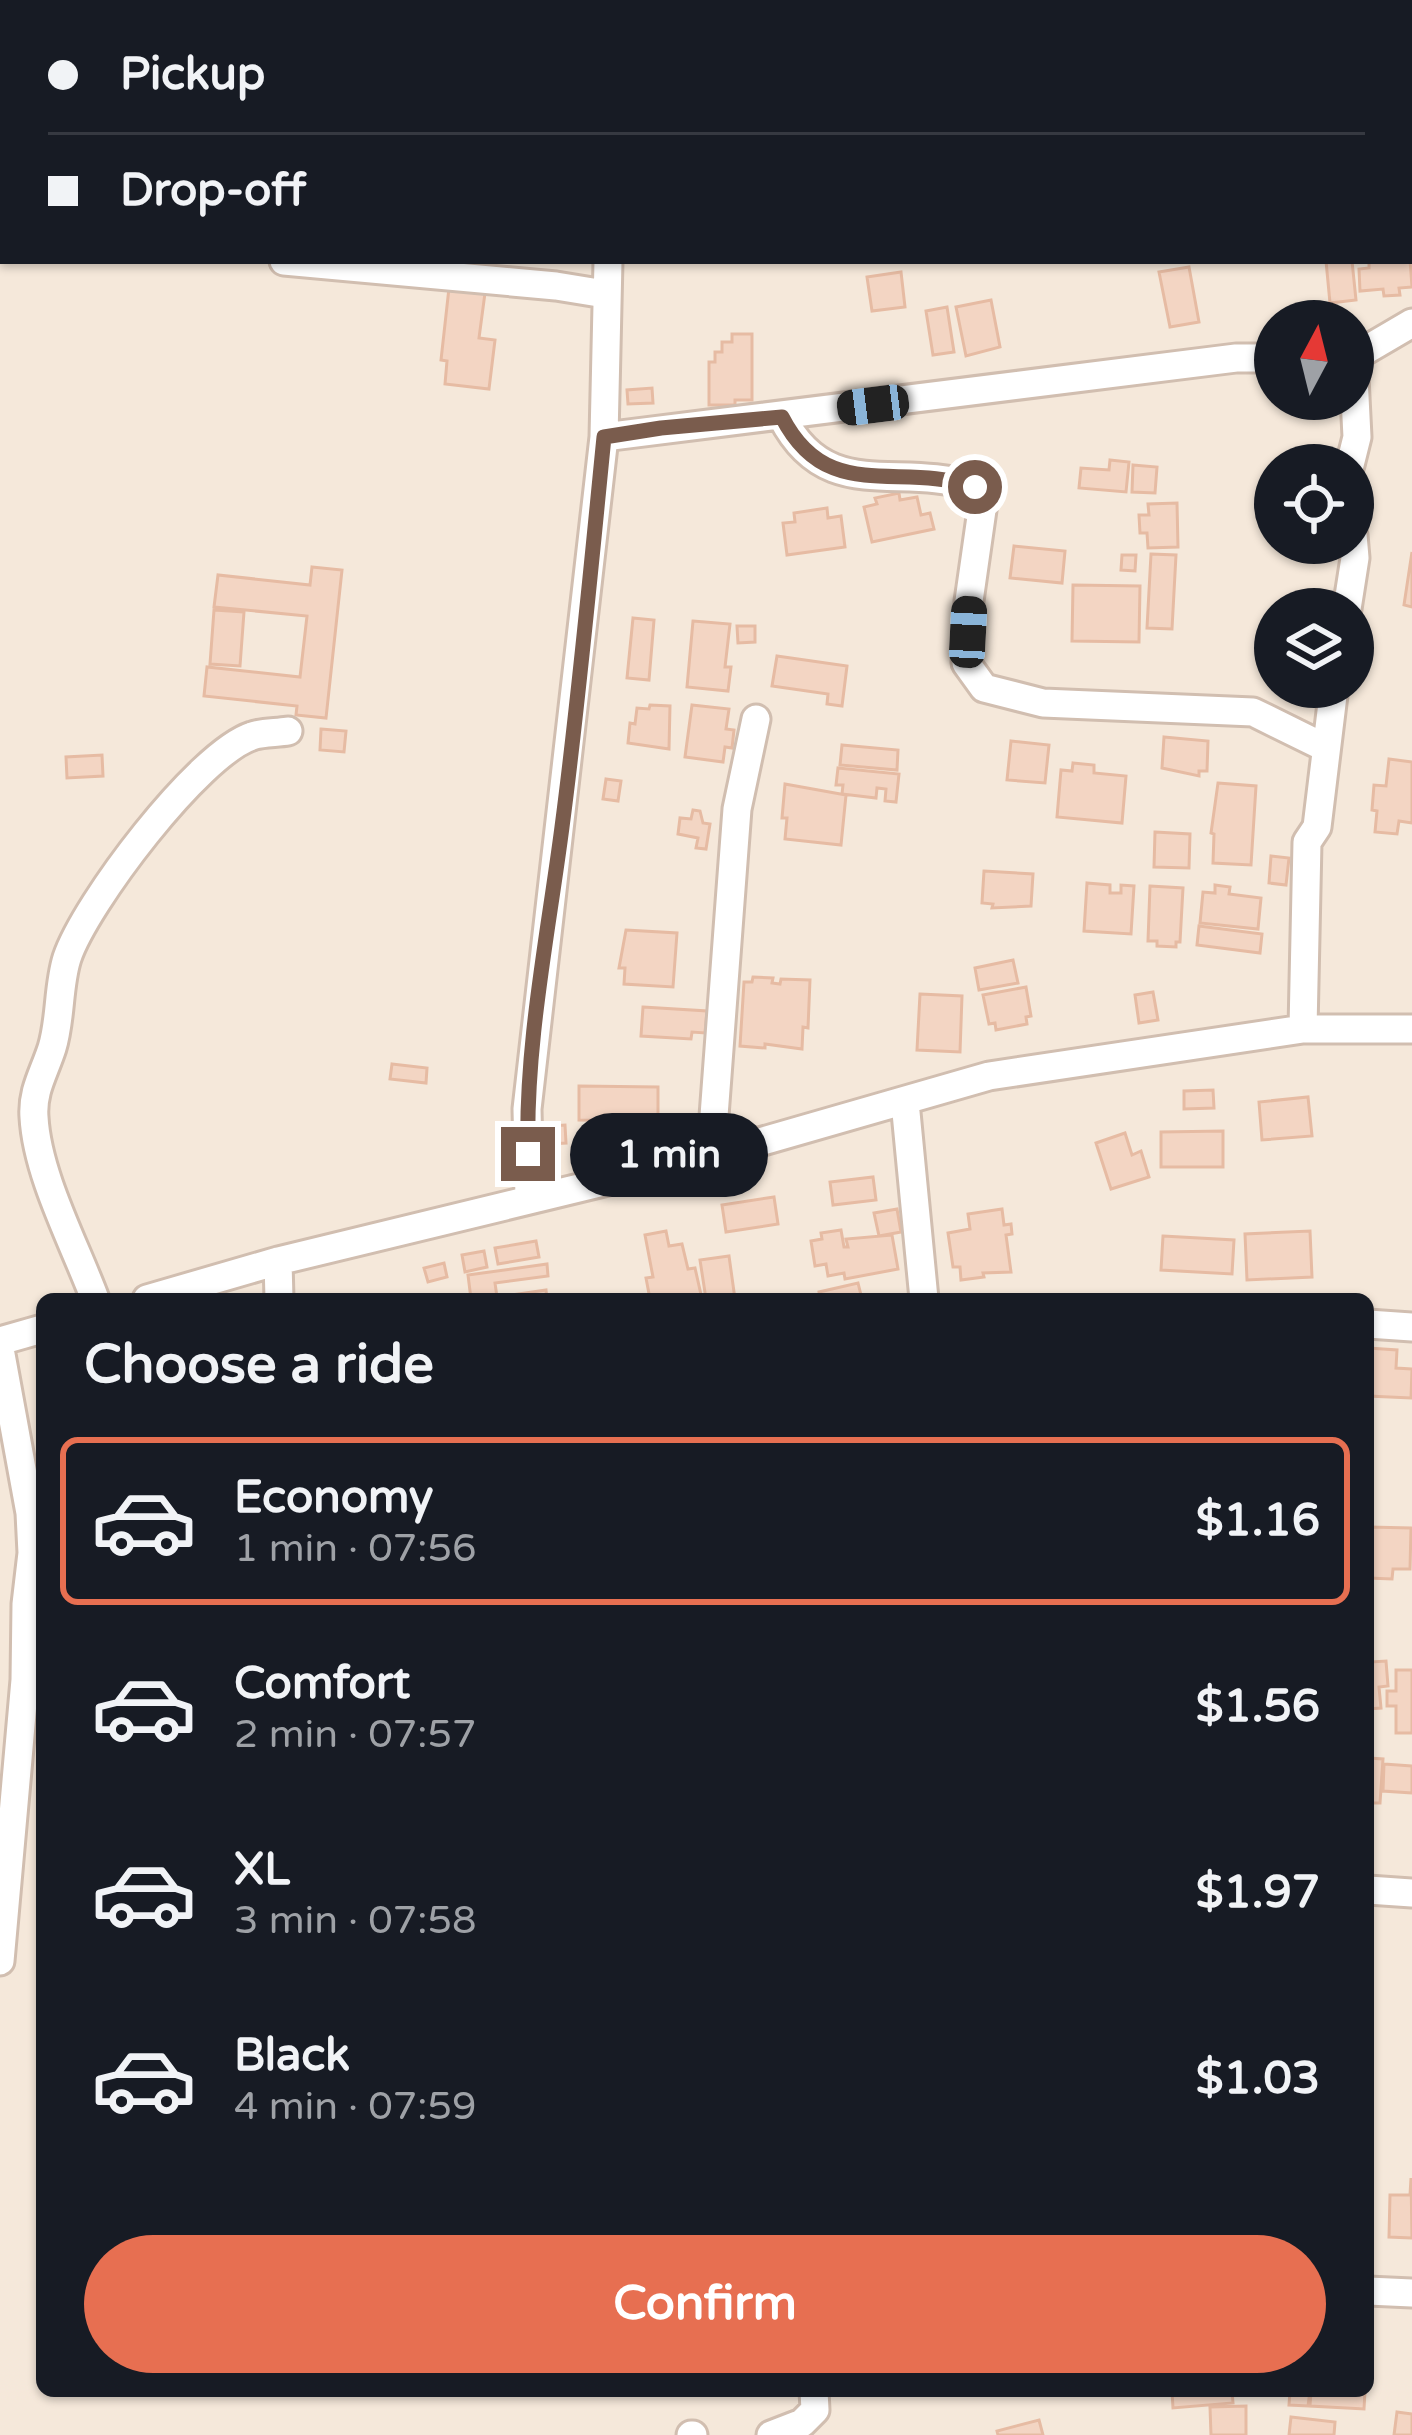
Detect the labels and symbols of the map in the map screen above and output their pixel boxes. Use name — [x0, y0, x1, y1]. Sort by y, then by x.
north arrow — [1254, 300, 1374, 420]
car — [835, 383, 911, 427]
route start — [948, 460, 1002, 514]
car — [948, 595, 988, 669]
callout: 1 min — [570, 1112, 768, 1196]
route end — [501, 1127, 555, 1181]

